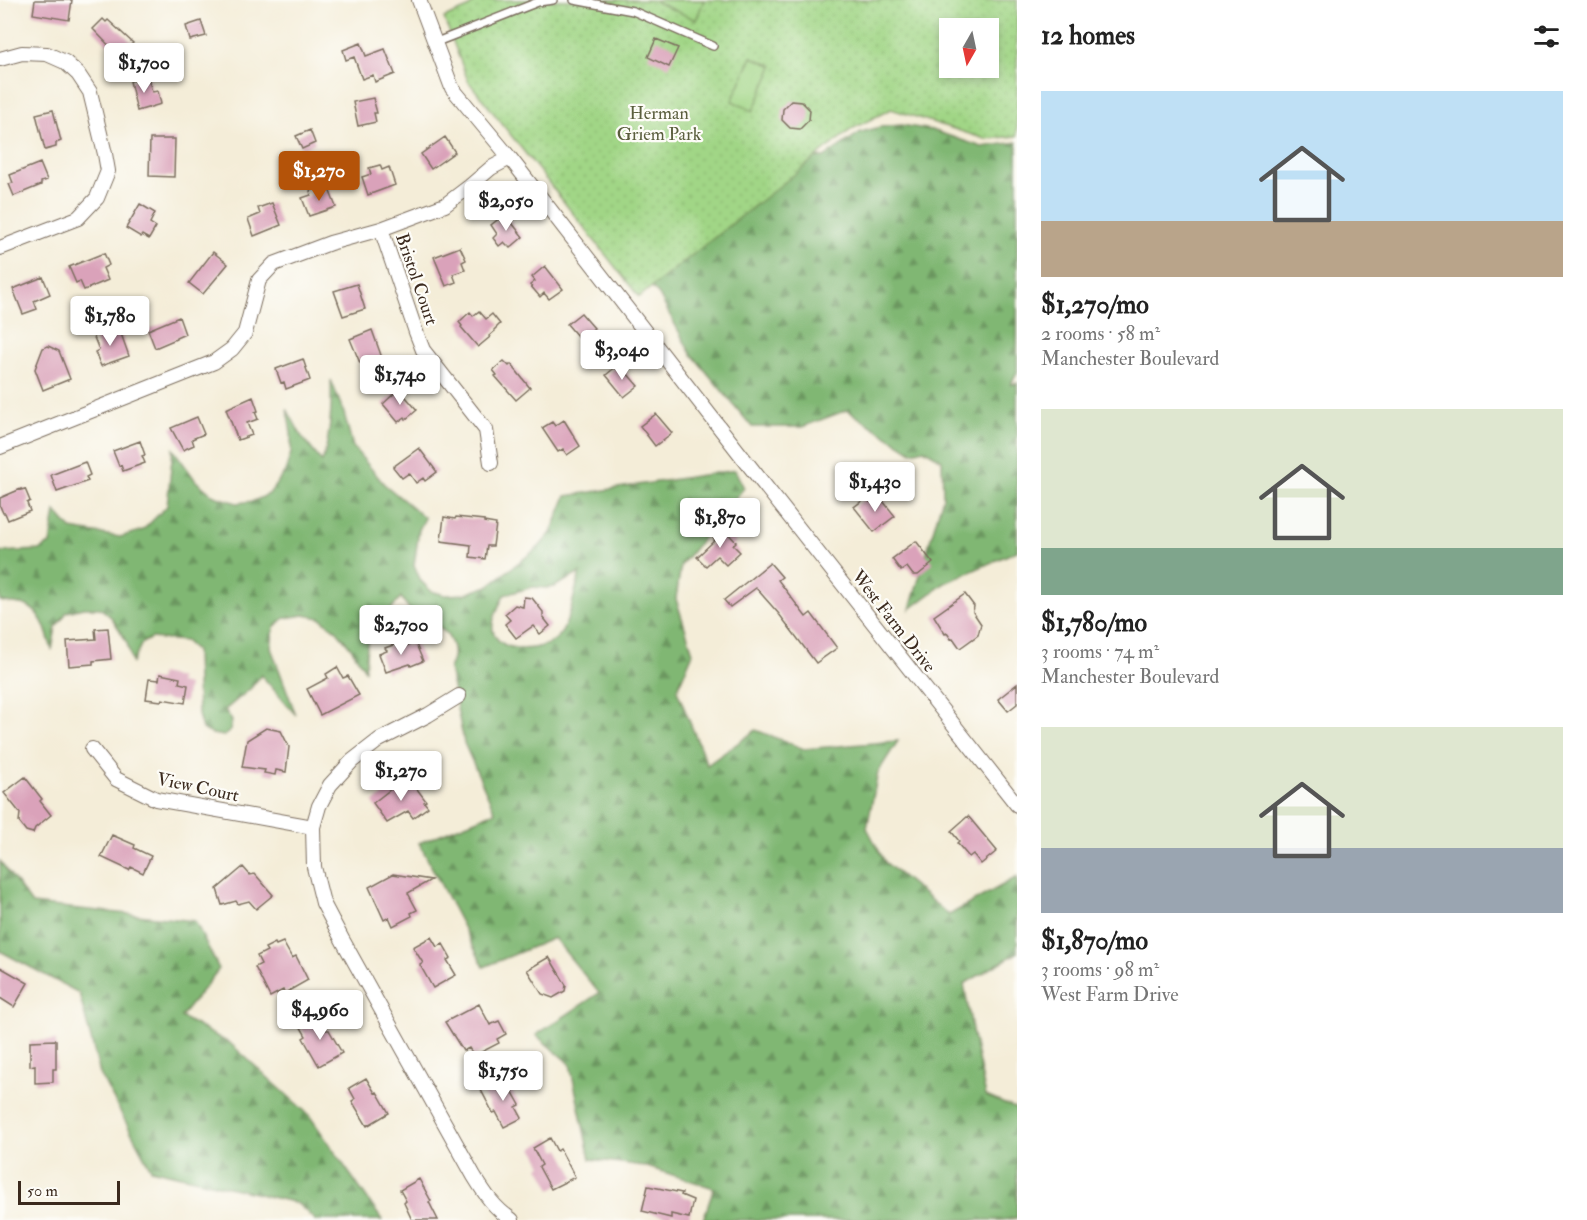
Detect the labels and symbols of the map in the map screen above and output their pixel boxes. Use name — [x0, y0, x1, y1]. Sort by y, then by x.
north arrow — [939, 18, 999, 78]
pin: $1,700 — [95, 43, 193, 94]
park label: Herman Griem Park — [617, 102, 702, 146]
pin: $1,270 — [270, 151, 368, 202]
pin: $2,050 — [457, 181, 555, 232]
street label: Bristol Court — [390, 230, 443, 328]
pin: $1,780 — [61, 296, 159, 347]
pin: $3,040 — [573, 330, 671, 381]
pin: $1,740 — [351, 355, 449, 406]
pin: $1,430 — [826, 462, 924, 513]
pin: $1,870 — [671, 498, 769, 549]
street label: West Farm Drive — [846, 565, 941, 678]
pin: $2,700 — [352, 605, 450, 656]
pin: $1,270 — [352, 751, 450, 802]
street label: View Court — [155, 768, 241, 807]
pin: $4,960 — [271, 990, 369, 1041]
pin: $1,750 — [454, 1051, 552, 1102]
scale bar — [18, 1178, 120, 1206]

